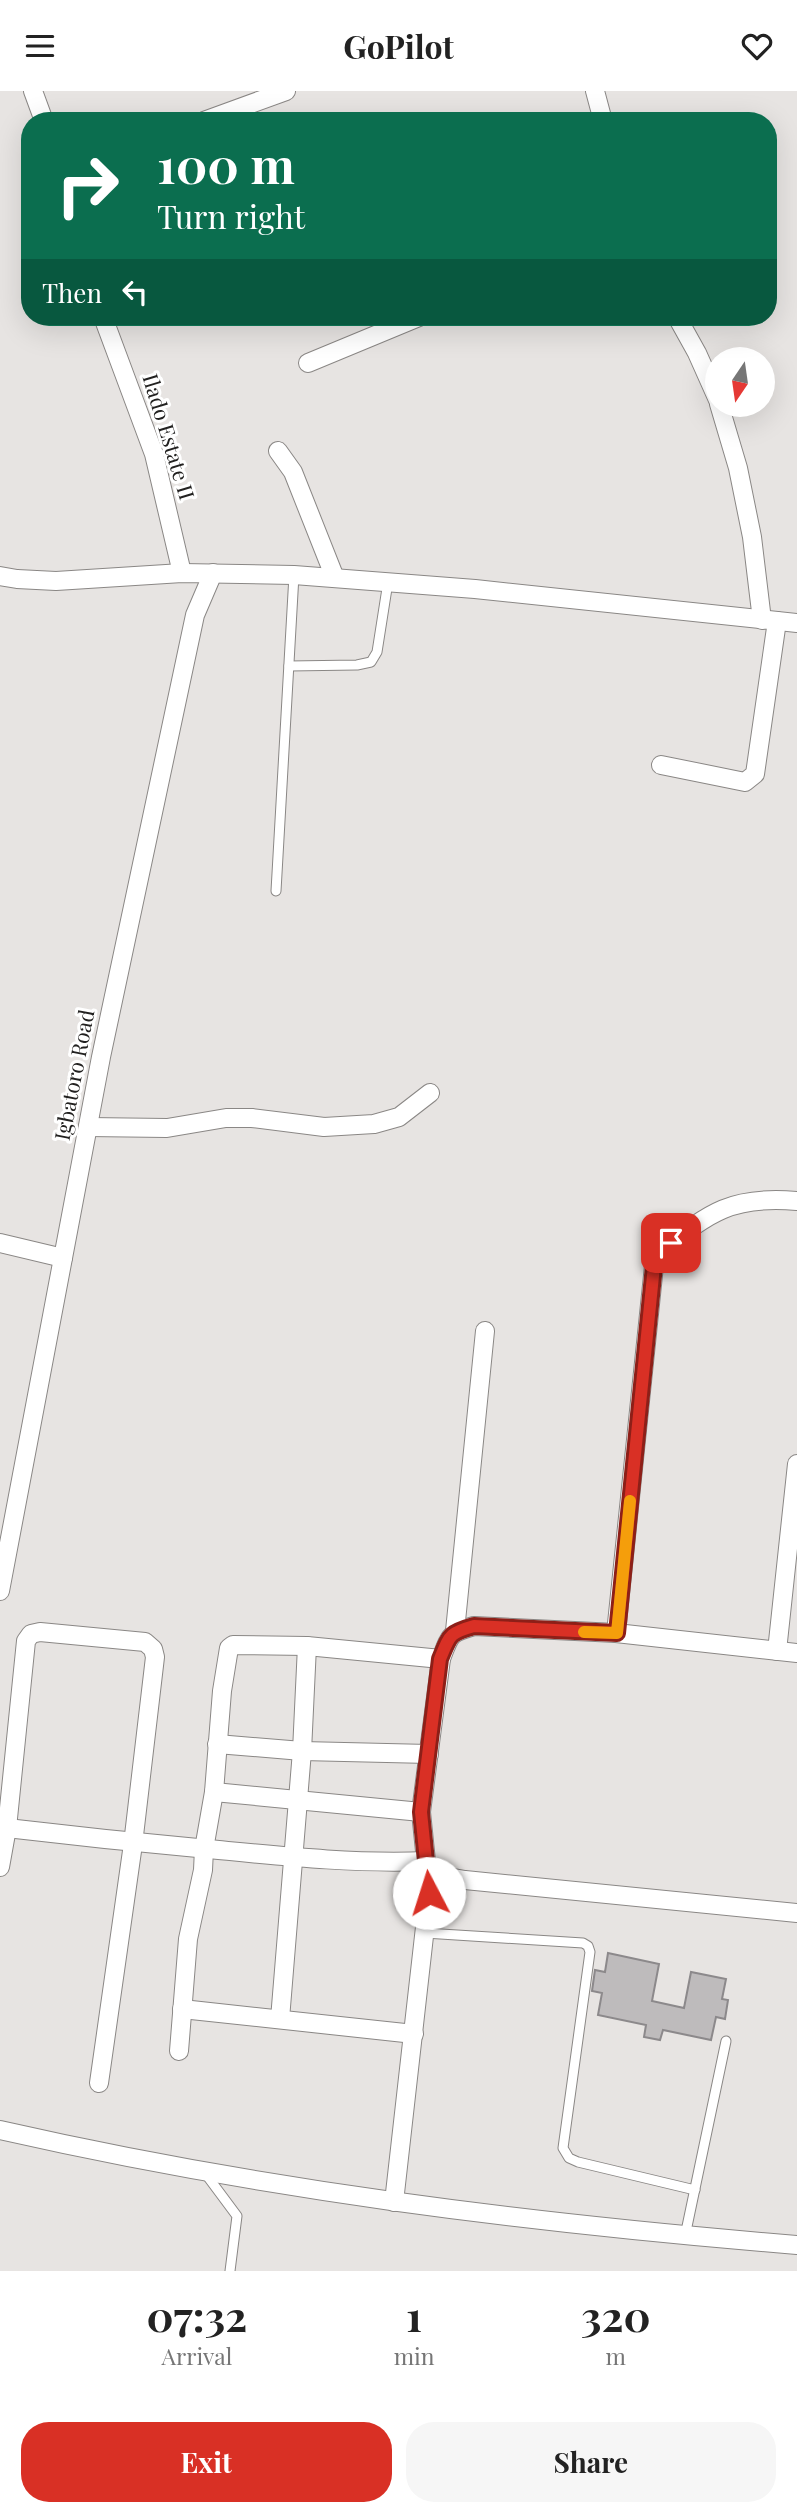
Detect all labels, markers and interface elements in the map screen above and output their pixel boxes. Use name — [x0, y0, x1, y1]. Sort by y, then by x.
text: GoPilot — [343, 24, 454, 67]
icon: menu — [21, 27, 59, 65]
icon: heart — [738, 27, 776, 65]
text: 100 m — [157, 131, 295, 196]
icon: right — [42, 140, 133, 231]
text: Turn right — [157, 194, 305, 237]
icon: left — [116, 273, 154, 311]
text: Then — [42, 275, 102, 310]
north arrow — [705, 347, 775, 417]
map controls — [705, 347, 775, 417]
street label: Ilado Estate II — [138, 370, 202, 503]
street label: Igbatoro Road — [47, 1007, 99, 1142]
pin — [641, 1213, 701, 1273]
icon: arrive — [652, 1224, 690, 1262]
position arrow — [392, 1856, 466, 1930]
text: 07:32 — [146, 2287, 247, 2343]
text: 1 — [406, 2287, 422, 2343]
text: 320 — [581, 2287, 651, 2343]
text: Arrival — [161, 2340, 232, 2371]
text: min — [394, 2340, 435, 2371]
text: m — [606, 2340, 626, 2371]
button: Exit — [21, 2422, 392, 2502]
button: Share — [406, 2422, 776, 2502]

